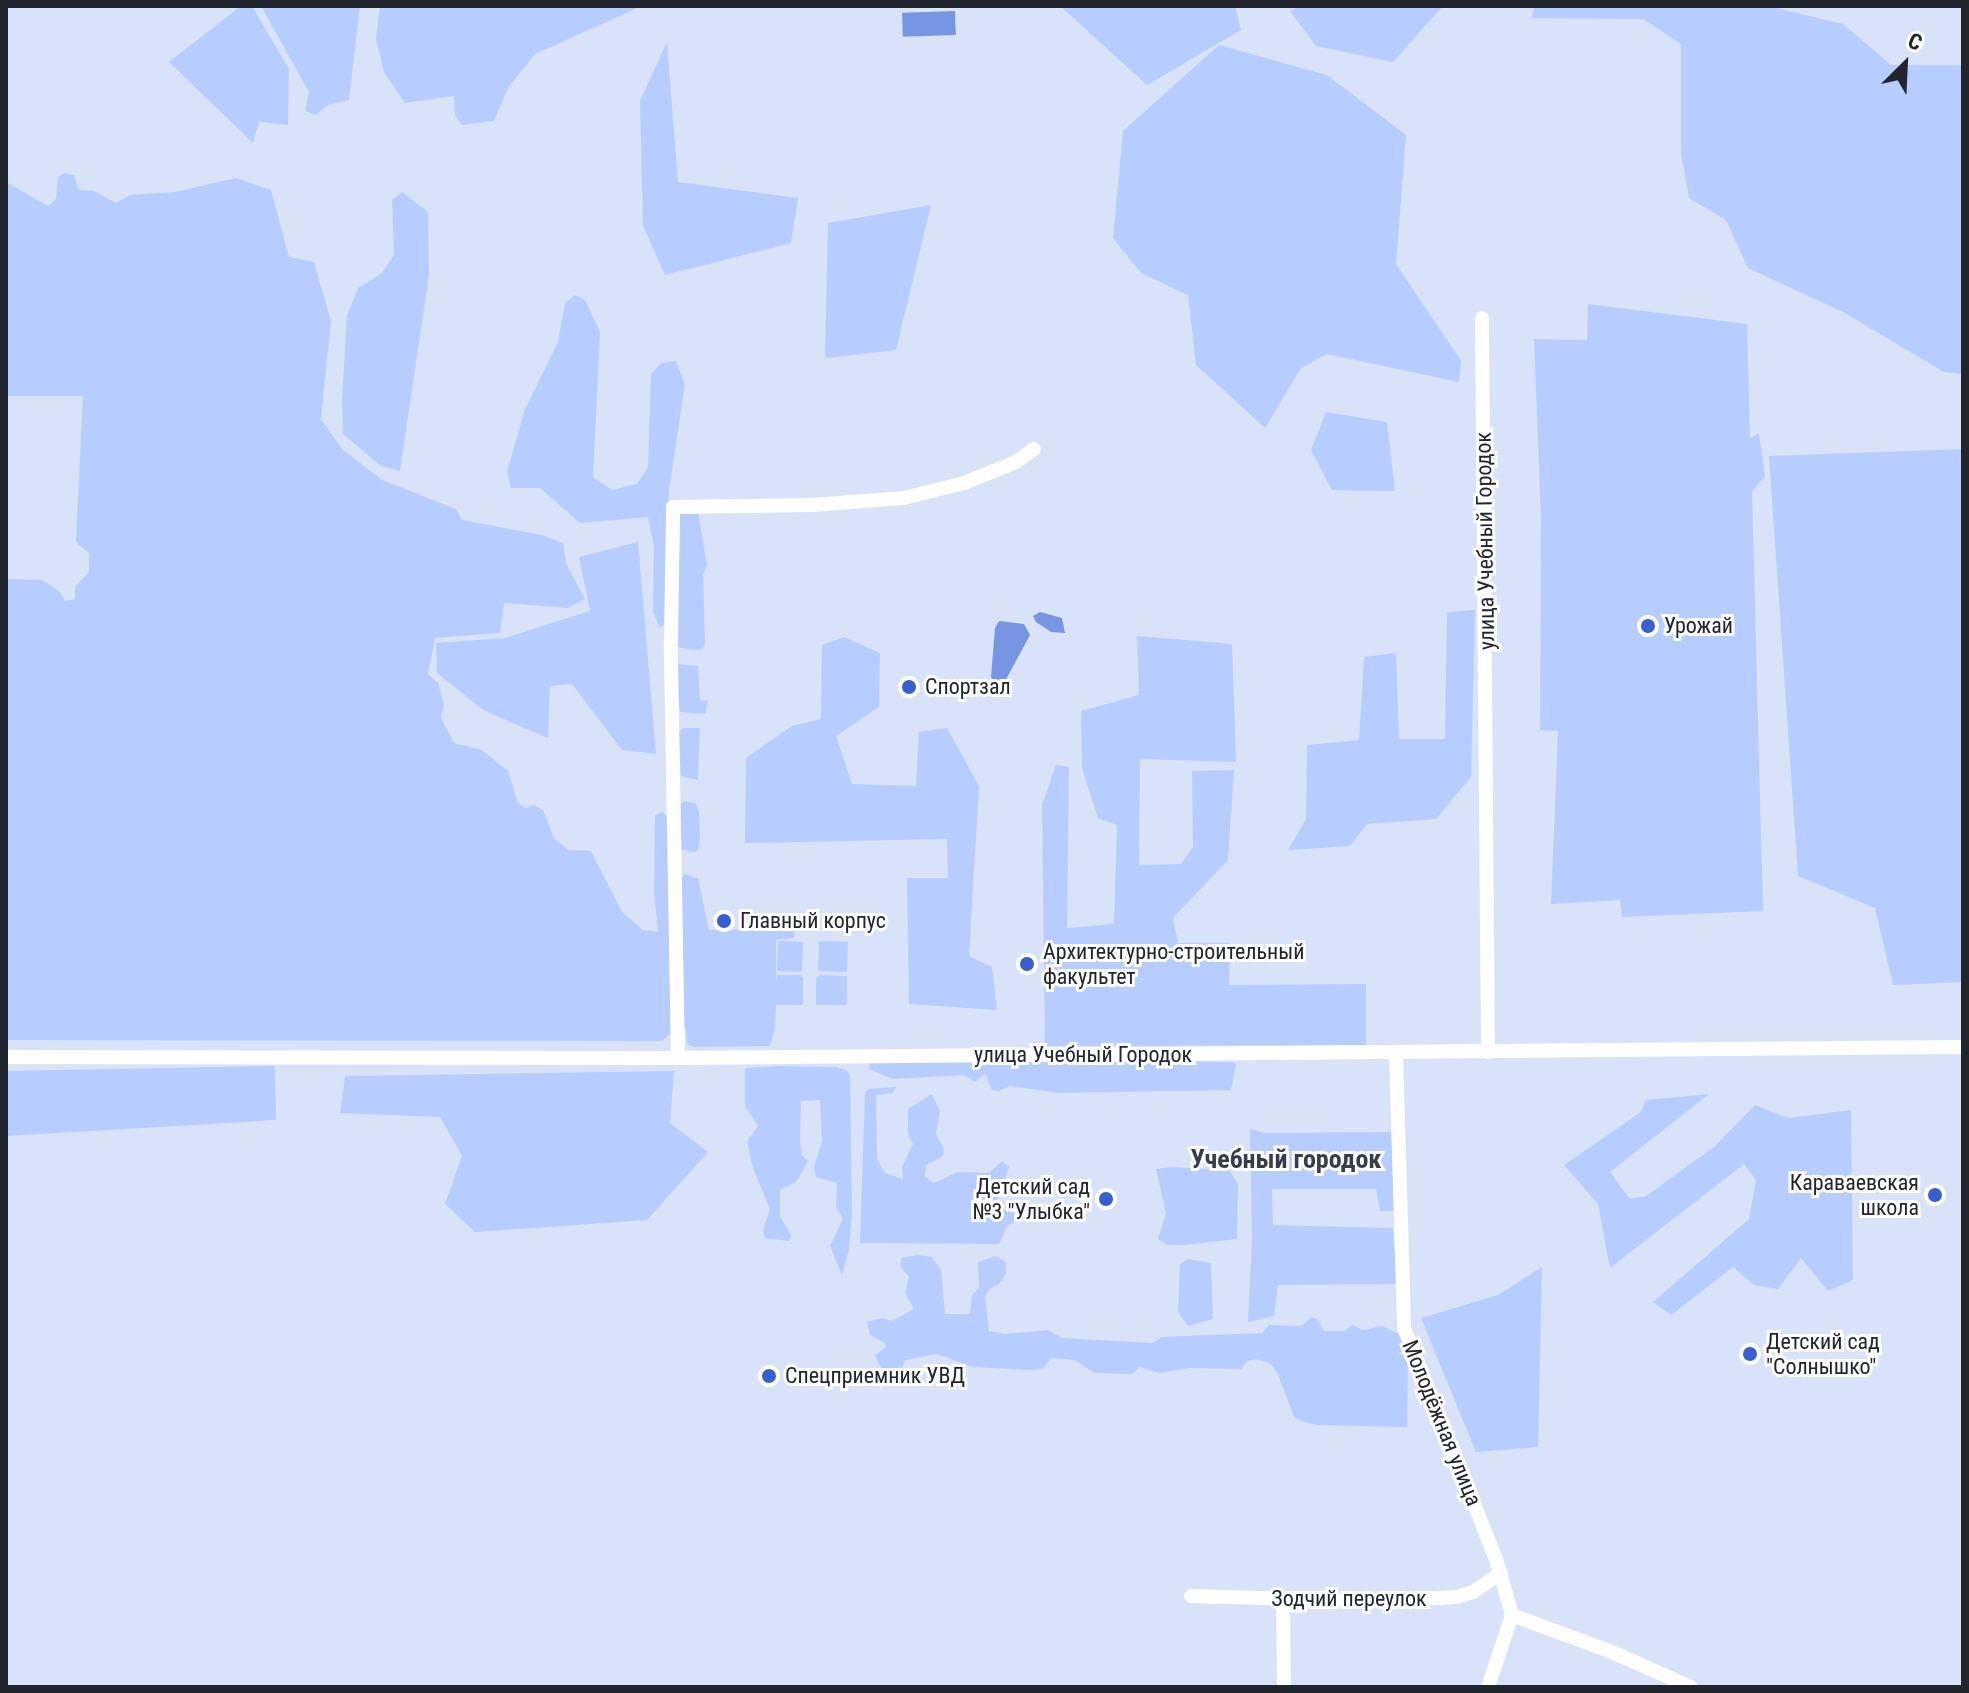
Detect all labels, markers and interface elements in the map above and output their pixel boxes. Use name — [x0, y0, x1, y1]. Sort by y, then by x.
north arrow — [1865, 24, 1945, 104]
text: С — [1904, 28, 1926, 56]
street label: улица Учебный Городок — [1470, 432, 1500, 650]
place label: Урожай — [1664, 613, 1733, 639]
marker: Урожай — [1639, 617, 1657, 635]
place label: Спортзал — [925, 674, 1011, 700]
marker: Спортзал — [900, 678, 918, 696]
place label: Главный корпус — [740, 908, 886, 934]
marker: Главный корпус — [715, 912, 733, 930]
place label: Архитектурно-строительный факультет — [1043, 938, 1304, 990]
marker: Архитектурно-строительный факультет — [1018, 955, 1036, 973]
street label: улица Учебный Городок — [974, 1042, 1192, 1068]
district label: Учебный городок — [1191, 1144, 1381, 1176]
place label: Караваевская школа — [1790, 1169, 1919, 1220]
place label: Детский сад №3 "Улыбка" — [972, 1173, 1090, 1224]
marker: Караваевская школа — [1926, 1186, 1944, 1204]
marker: Детский сад №3 "Улыбка" — [1097, 1190, 1115, 1208]
place label: Детский сад "Солнышко" — [1766, 1328, 1880, 1380]
street label: Молодёжная улица — [1397, 1336, 1487, 1510]
marker: Детский сад "Солнышко" — [1741, 1345, 1759, 1363]
place label: Спецприемник УВД — [785, 1363, 965, 1389]
marker: Спецприемник УВД — [760, 1367, 778, 1385]
street label: Зодчий переулок — [1271, 1586, 1427, 1612]

